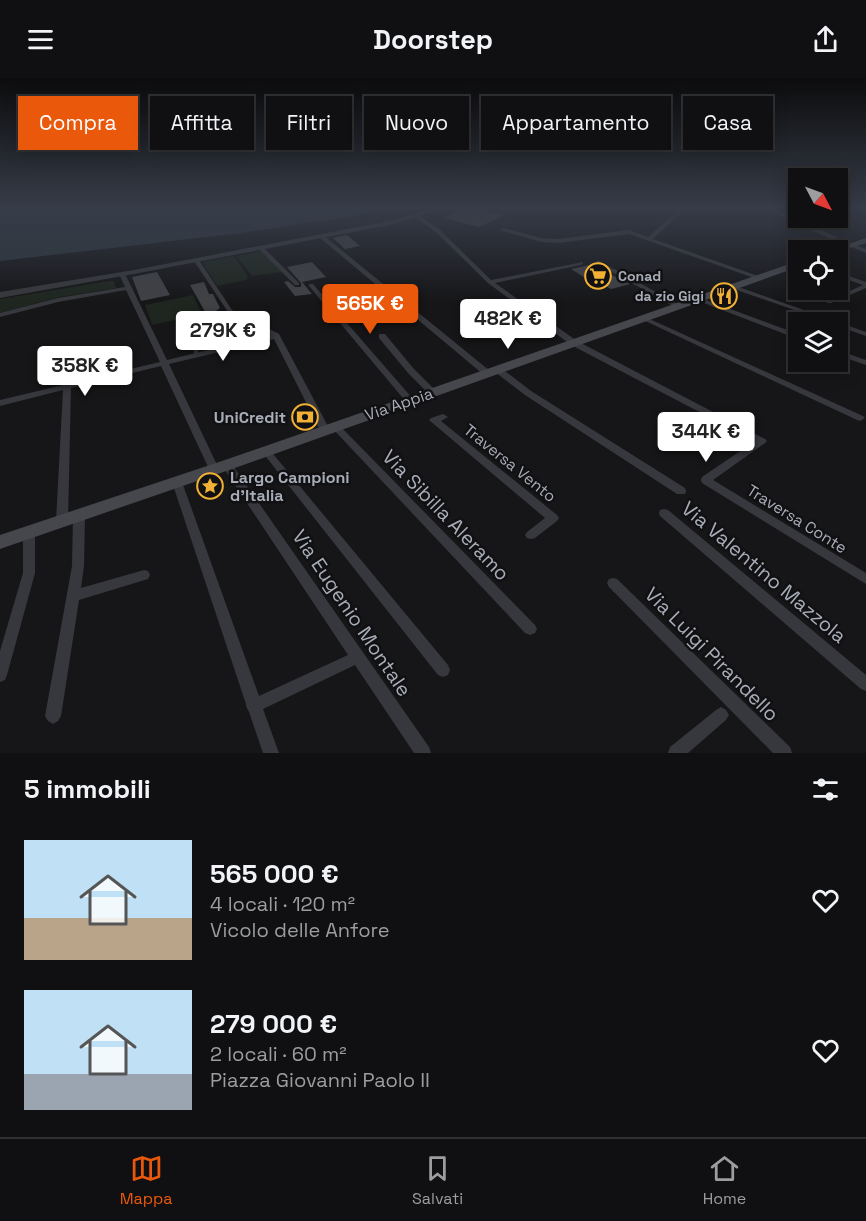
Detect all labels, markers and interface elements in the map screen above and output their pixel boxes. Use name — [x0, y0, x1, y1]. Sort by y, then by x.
text: Doorstep — [373, 22, 493, 57]
icon: menu — [24, 23, 57, 56]
icon: share — [809, 23, 842, 56]
chip: Compra — [18, 96, 138, 150]
chip: Affitta — [150, 96, 254, 150]
chip: Filtri — [266, 96, 352, 150]
chip: Nuovo — [364, 96, 469, 150]
chip: Appartamento — [481, 96, 671, 150]
chip: Casa — [683, 96, 773, 150]
north arrow — [788, 168, 848, 228]
map controls — [788, 168, 848, 372]
button: locate — [788, 240, 848, 300]
supermarket icon: Conad — [583, 261, 613, 291]
place label: Conad — [618, 267, 661, 285]
restaurant icon: da zio Gigi — [709, 281, 739, 311]
pin: 565K € — [321, 284, 419, 335]
place label: da zio Gigi — [635, 287, 704, 305]
text: 565K € — [336, 290, 404, 316]
pin: 482K € — [459, 299, 557, 350]
text: 482K € — [474, 305, 542, 331]
pin: 279K € — [174, 311, 272, 362]
button: layers — [788, 312, 848, 372]
text: 279K € — [190, 317, 256, 343]
pin: 358K € — [36, 346, 134, 397]
text: 358K € — [51, 352, 119, 378]
street label: Via Appia — [362, 383, 436, 425]
bank icon: UniCredit — [290, 402, 320, 432]
place label: UniCredit — [214, 407, 286, 428]
pin: 344K € — [657, 412, 755, 463]
text: 344K € — [672, 418, 740, 444]
street label: Traversa Vento — [459, 419, 561, 507]
street label: Via Sibilla Aleramo — [377, 444, 515, 586]
place label: Largo Campioni d'Italia — [230, 467, 350, 506]
place icon: Largo Campioni d'Italia — [195, 471, 225, 501]
street label: Traversa Conte — [743, 480, 851, 558]
street label: Via Valentino Mazzola — [676, 495, 852, 649]
street label: Via Eugenio Montale — [286, 525, 418, 701]
street label: Via Luigi Pirandello — [639, 581, 785, 727]
text: 5 immobili — [24, 772, 151, 806]
icon: filters — [809, 773, 842, 806]
text: 565 000 € — [210, 857, 339, 891]
icon: home — [72, 864, 144, 936]
icon: heart — [809, 884, 842, 917]
text: 4 locali · 120 m² — [210, 891, 355, 917]
text: Vicolo delle Anfore — [210, 917, 390, 943]
text: 279 000 € — [210, 1007, 337, 1041]
icon: home — [72, 1014, 144, 1086]
icon: heart — [809, 1034, 842, 1067]
text: 2 locali · 60 m² — [210, 1041, 346, 1067]
text: Piazza Giovanni Paolo II — [210, 1067, 430, 1093]
tab: Mappa — [120, 1152, 173, 1209]
tab: Salvati — [412, 1152, 463, 1209]
tab: Home — [703, 1152, 746, 1209]

